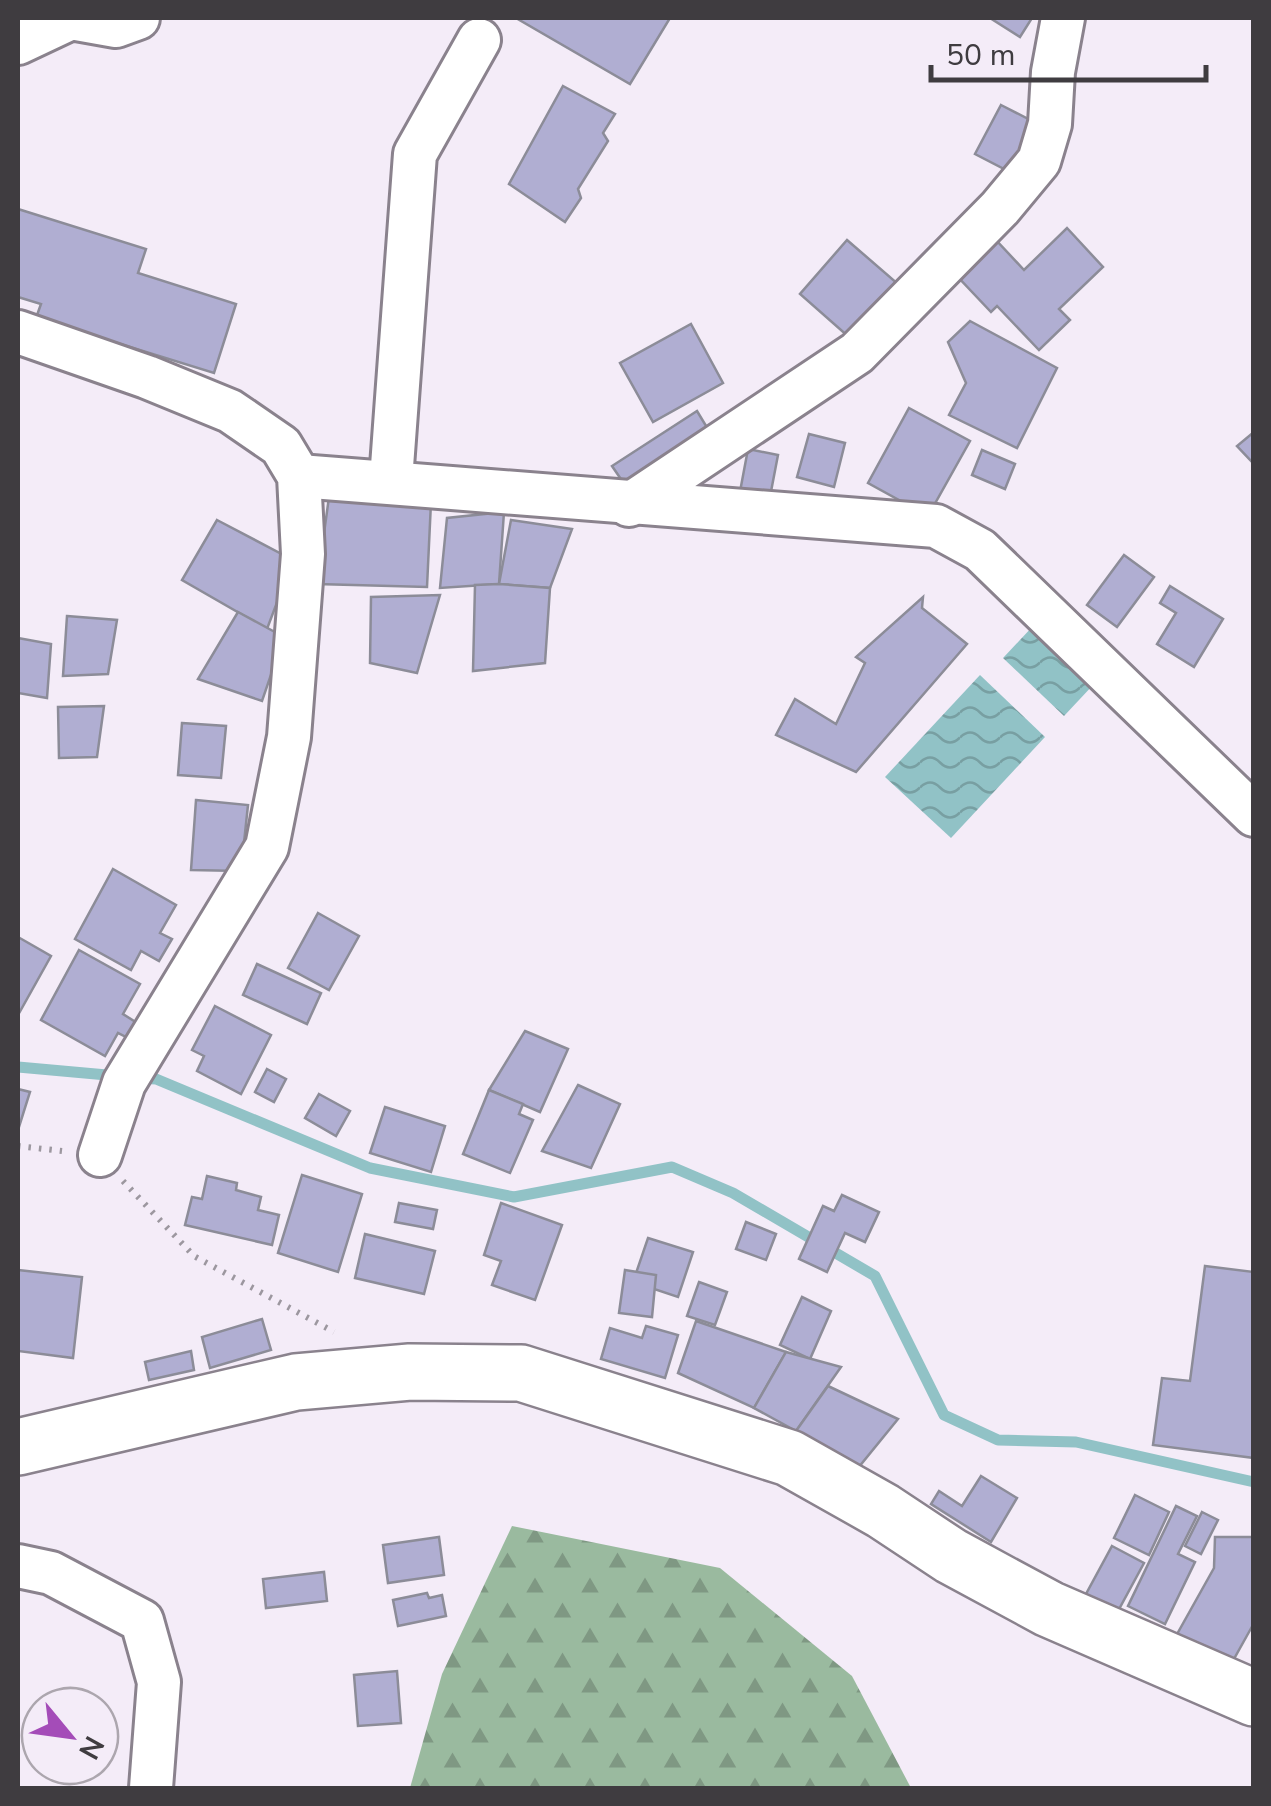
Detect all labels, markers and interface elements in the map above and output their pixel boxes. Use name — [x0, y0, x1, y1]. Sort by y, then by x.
scale bar — [931, 20, 1206, 82]
text: 50 m — [946, 35, 1015, 76]
north arrow — [20, 1686, 120, 1786]
text: N — [69, 1729, 113, 1766]

